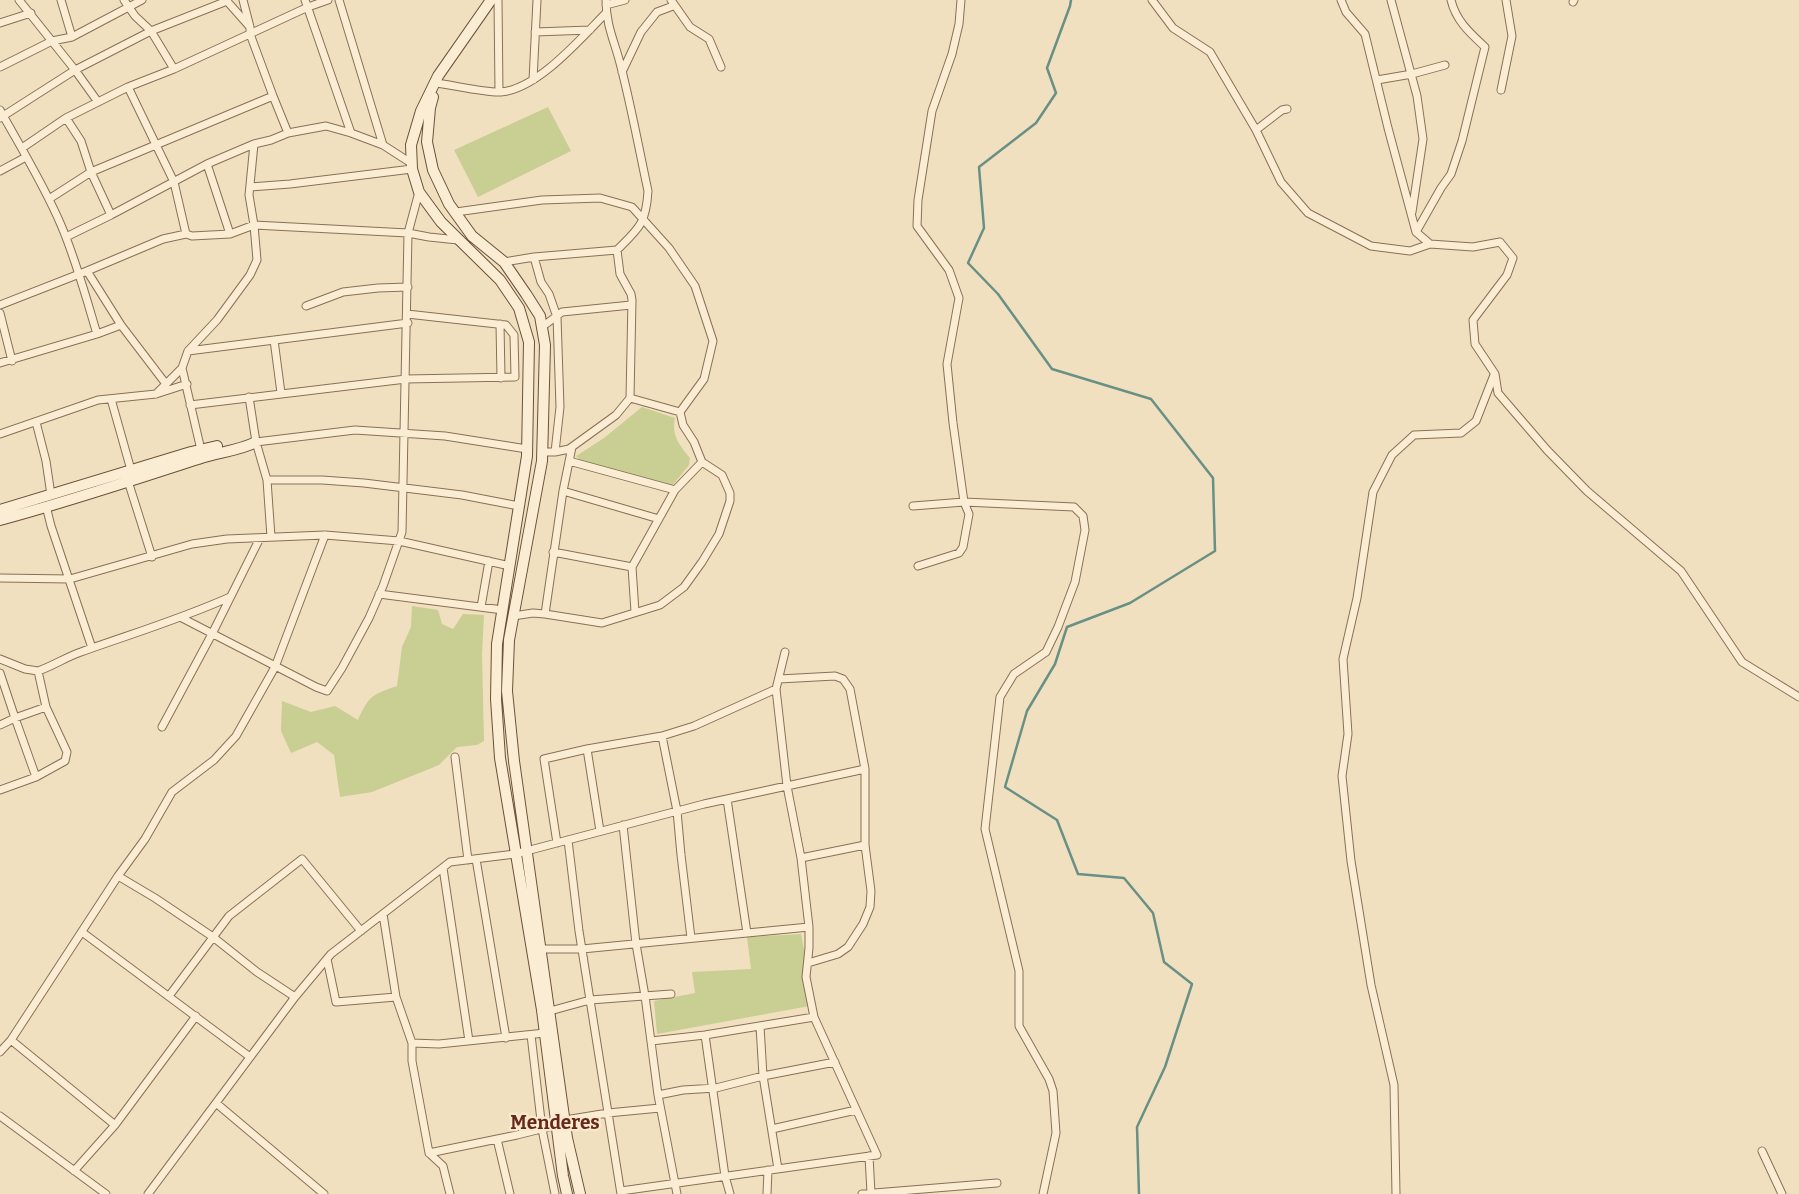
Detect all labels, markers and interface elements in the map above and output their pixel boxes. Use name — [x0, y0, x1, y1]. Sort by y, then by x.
district label: Menderes — [510, 1113, 600, 1135]

